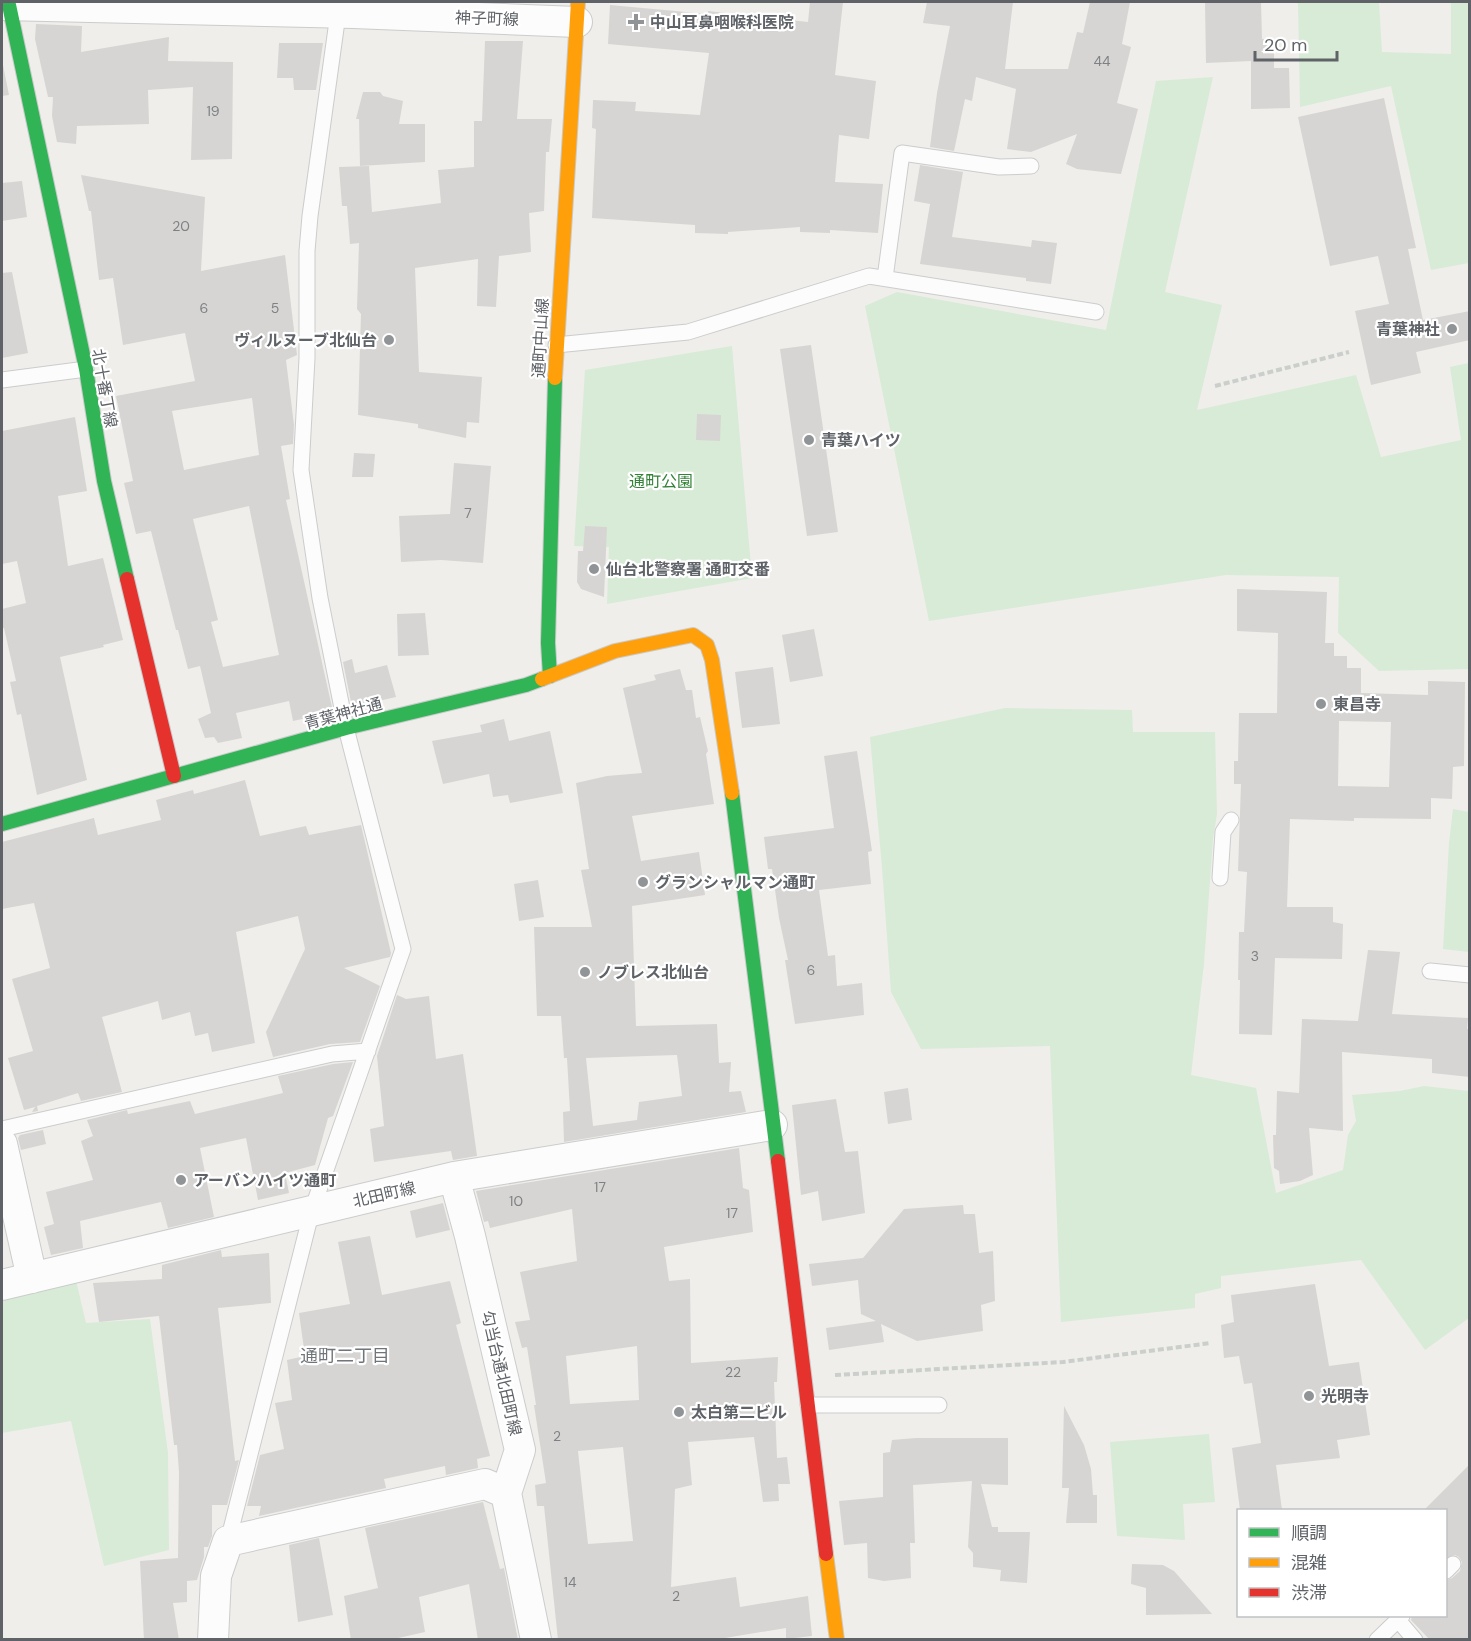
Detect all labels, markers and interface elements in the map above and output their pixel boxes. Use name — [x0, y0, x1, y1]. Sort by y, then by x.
street label: 神子町線 — [455, 7, 519, 30]
place label: 中山耳鼻咽喉科医院 — [650, 12, 794, 33]
marker: 中山耳鼻咽喉科医院 — [627, 13, 645, 31]
scale bar — [1255, 24, 1338, 62]
text: 20 m — [1264, 33, 1307, 57]
house number: 44 — [1094, 52, 1111, 70]
house number: 19 — [206, 102, 220, 120]
house number: 20 — [172, 217, 190, 235]
street label: 通町中山線 — [528, 298, 553, 379]
house number: 6 — [200, 299, 208, 317]
house number: 5 — [271, 299, 279, 317]
place label: 青葉神社 — [1376, 319, 1440, 340]
marker: 青葉神社 — [1445, 322, 1459, 336]
place label: ヴィルヌーブ北仙台 — [234, 330, 377, 351]
marker: ヴィルヌーブ北仙台 — [382, 333, 396, 347]
street label: 北十番丁線 — [87, 347, 122, 429]
place label: 青葉ハイツ — [821, 430, 901, 451]
marker: 青葉ハイツ — [802, 433, 816, 447]
park label: 通町公園 — [629, 471, 693, 492]
house number: 7 — [464, 504, 472, 522]
place label: 仙台北警察署 通町交番 — [605, 559, 770, 580]
marker: 仙台北警察署 通町交番 — [587, 562, 601, 576]
street label: 青葉神社通 — [302, 693, 384, 734]
place label: 東昌寺 — [1333, 694, 1381, 715]
marker: 東昌寺 — [1314, 697, 1328, 711]
place label: グランシャルマン通町 — [655, 872, 815, 893]
marker: グランシャルマン通町 — [636, 875, 650, 889]
house number: 3 — [1251, 947, 1259, 965]
house number: 6 — [807, 961, 815, 979]
place label: ノブレス北仙台 — [597, 962, 709, 983]
marker: ノブレス北仙台 — [578, 965, 592, 979]
place label: アーバンハイツ通町 — [193, 1170, 336, 1191]
marker: アーバンハイツ通町 — [174, 1173, 188, 1187]
street label: 北田町線 — [351, 1177, 418, 1212]
house number: 17 — [594, 1178, 606, 1196]
house number: 10 — [509, 1192, 523, 1210]
house number: 17 — [726, 1204, 738, 1222]
street label: 勾当台通北田町線 — [477, 1308, 526, 1438]
district label: 通町二丁目 — [300, 1344, 390, 1368]
house number: 22 — [725, 1363, 741, 1381]
place label: 光明寺 — [1321, 1386, 1369, 1407]
marker: 光明寺 — [1302, 1389, 1316, 1403]
place label: 太白第二ビル — [691, 1402, 787, 1423]
marker: 太白第二ビル — [672, 1405, 686, 1419]
house number: 2 — [553, 1427, 561, 1445]
legend — [1237, 1509, 1447, 1617]
text: 順調 — [1291, 1521, 1327, 1545]
text: 混雑 — [1291, 1551, 1327, 1575]
house number: 14 — [564, 1573, 577, 1591]
text: 渋滞 — [1291, 1581, 1327, 1605]
house number: 2 — [672, 1587, 680, 1605]

